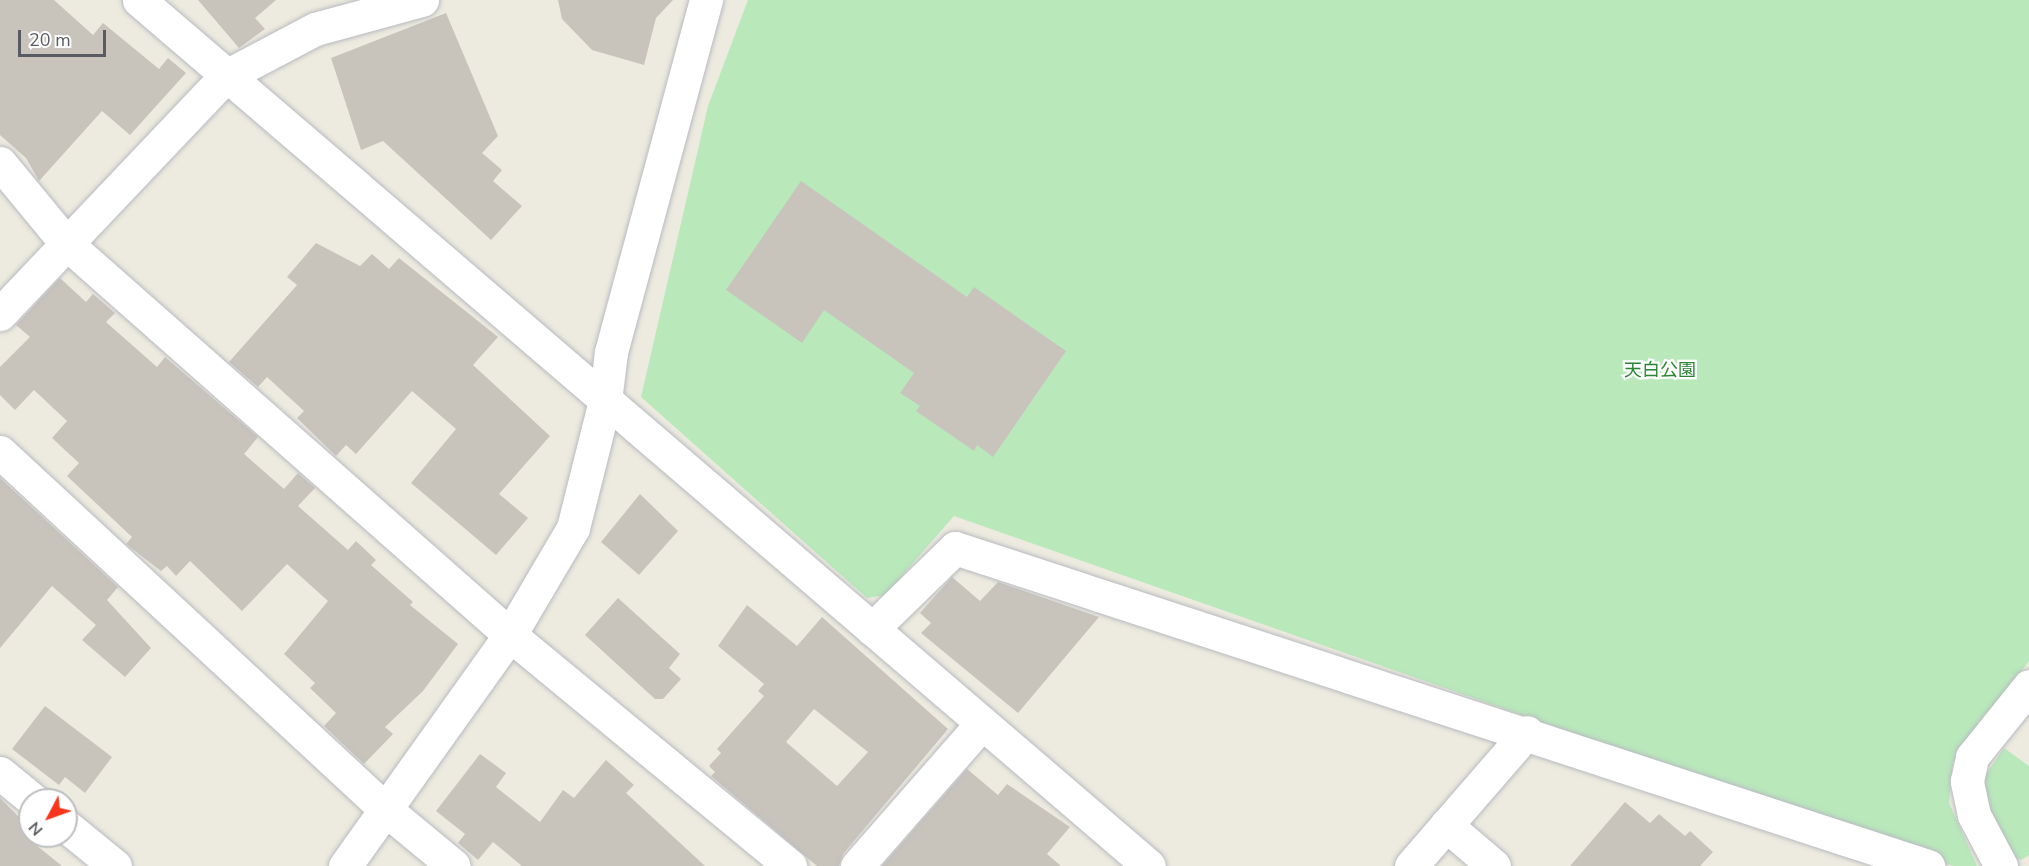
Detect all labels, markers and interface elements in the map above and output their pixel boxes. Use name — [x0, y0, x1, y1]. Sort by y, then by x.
scale bar — [21, 18, 110, 56]
text: 20 m — [29, 28, 71, 52]
park label: 天白公園 — [1624, 359, 1696, 381]
north arrow — [18, 788, 78, 848]
text: N — [24, 817, 48, 840]

